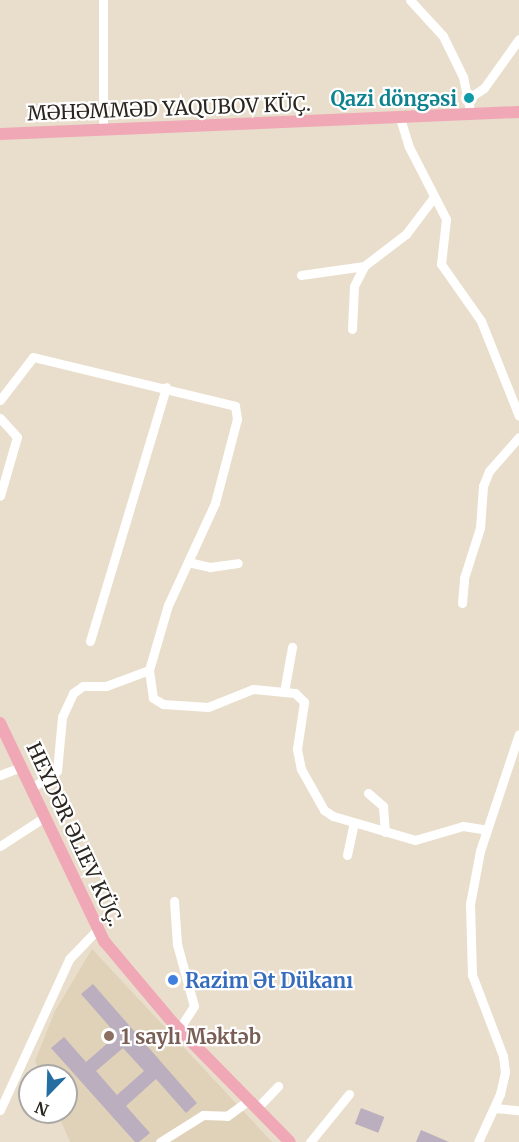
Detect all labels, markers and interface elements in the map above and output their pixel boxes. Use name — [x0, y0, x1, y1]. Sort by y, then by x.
place label: Qazi döngəsi — [330, 86, 457, 110]
street label: MƏHƏMMƏD YAQUBOV KÜÇ. — [27, 91, 311, 125]
marker: Qazi döngəsi — [462, 91, 476, 105]
street label: HEYDƏR ƏLIEV KÜÇ. — [22, 738, 128, 930]
place label: Razim Ət Dükanı — [185, 968, 353, 992]
marker: Razim Ət Dükanı — [166, 973, 180, 987]
place label: 1 saylı Məktəb — [121, 1024, 261, 1048]
marker: 1 saylı Məktəb — [102, 1029, 116, 1043]
north arrow — [18, 1064, 78, 1124]
text: N — [32, 1097, 51, 1120]

